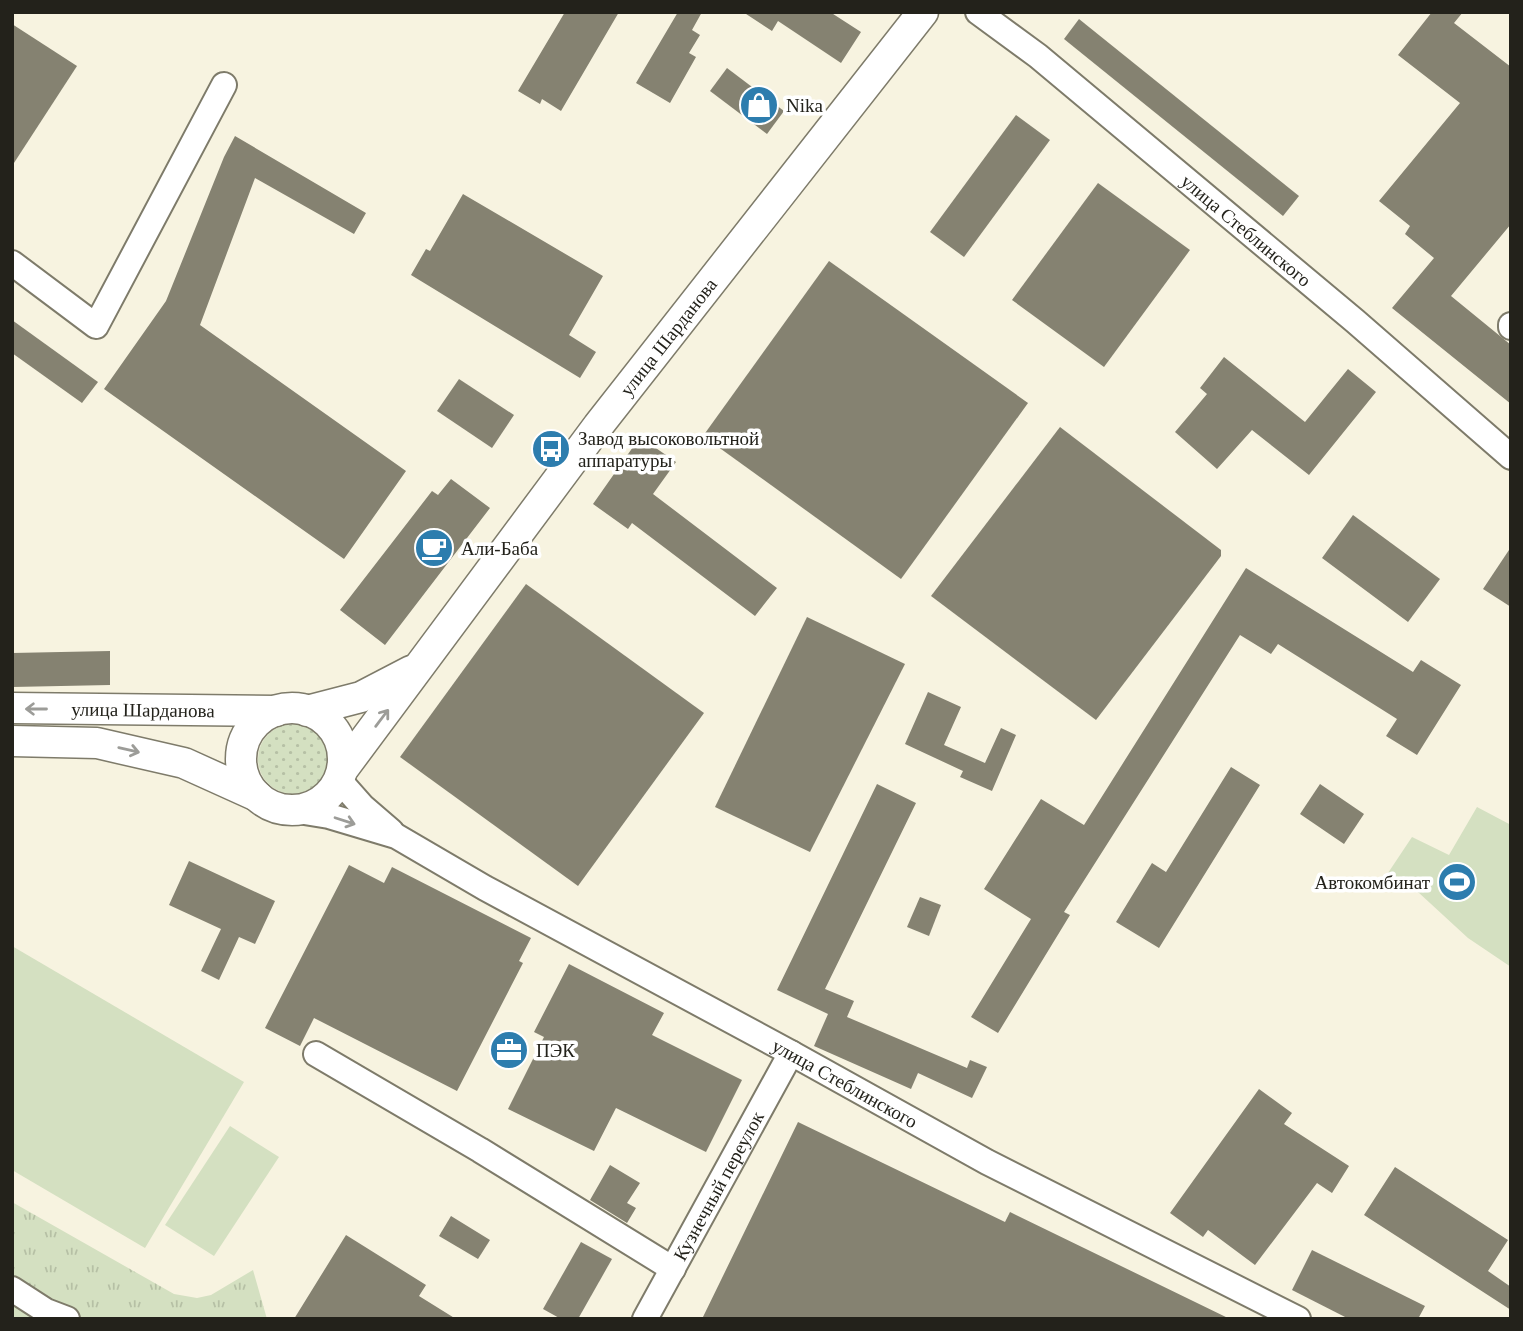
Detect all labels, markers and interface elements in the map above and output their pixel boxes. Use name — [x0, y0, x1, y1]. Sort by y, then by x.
shop icon: Nika — [738, 84, 780, 126]
place label: Nika — [786, 95, 824, 116]
street label: улица Стеблинского — [1177, 170, 1315, 291]
street label: улица Шарданова — [616, 274, 721, 400]
bus stop icon: Завод высоковольтной аппаратуры — [530, 428, 572, 470]
place label: Завод высоковольтной аппаратуры — [578, 428, 759, 471]
cafe icon: Али-Баба — [413, 527, 455, 569]
place label: Али-Баба — [461, 538, 539, 559]
street label: улица Шарданова — [71, 699, 215, 721]
one-way arrow — [25, 702, 48, 715]
one-way arrow — [374, 709, 389, 727]
one-way arrow — [117, 744, 140, 758]
one-way arrow — [333, 815, 355, 828]
sports icon: Автокомбинат — [1436, 861, 1478, 903]
place label: Автокомбинат — [1315, 872, 1431, 893]
office icon: ПЭК — [488, 1029, 530, 1071]
street label: улица Стеблинского — [769, 1035, 921, 1132]
place label: ПЭК — [536, 1040, 575, 1061]
street label: Кузнечный переулок — [669, 1107, 768, 1264]

